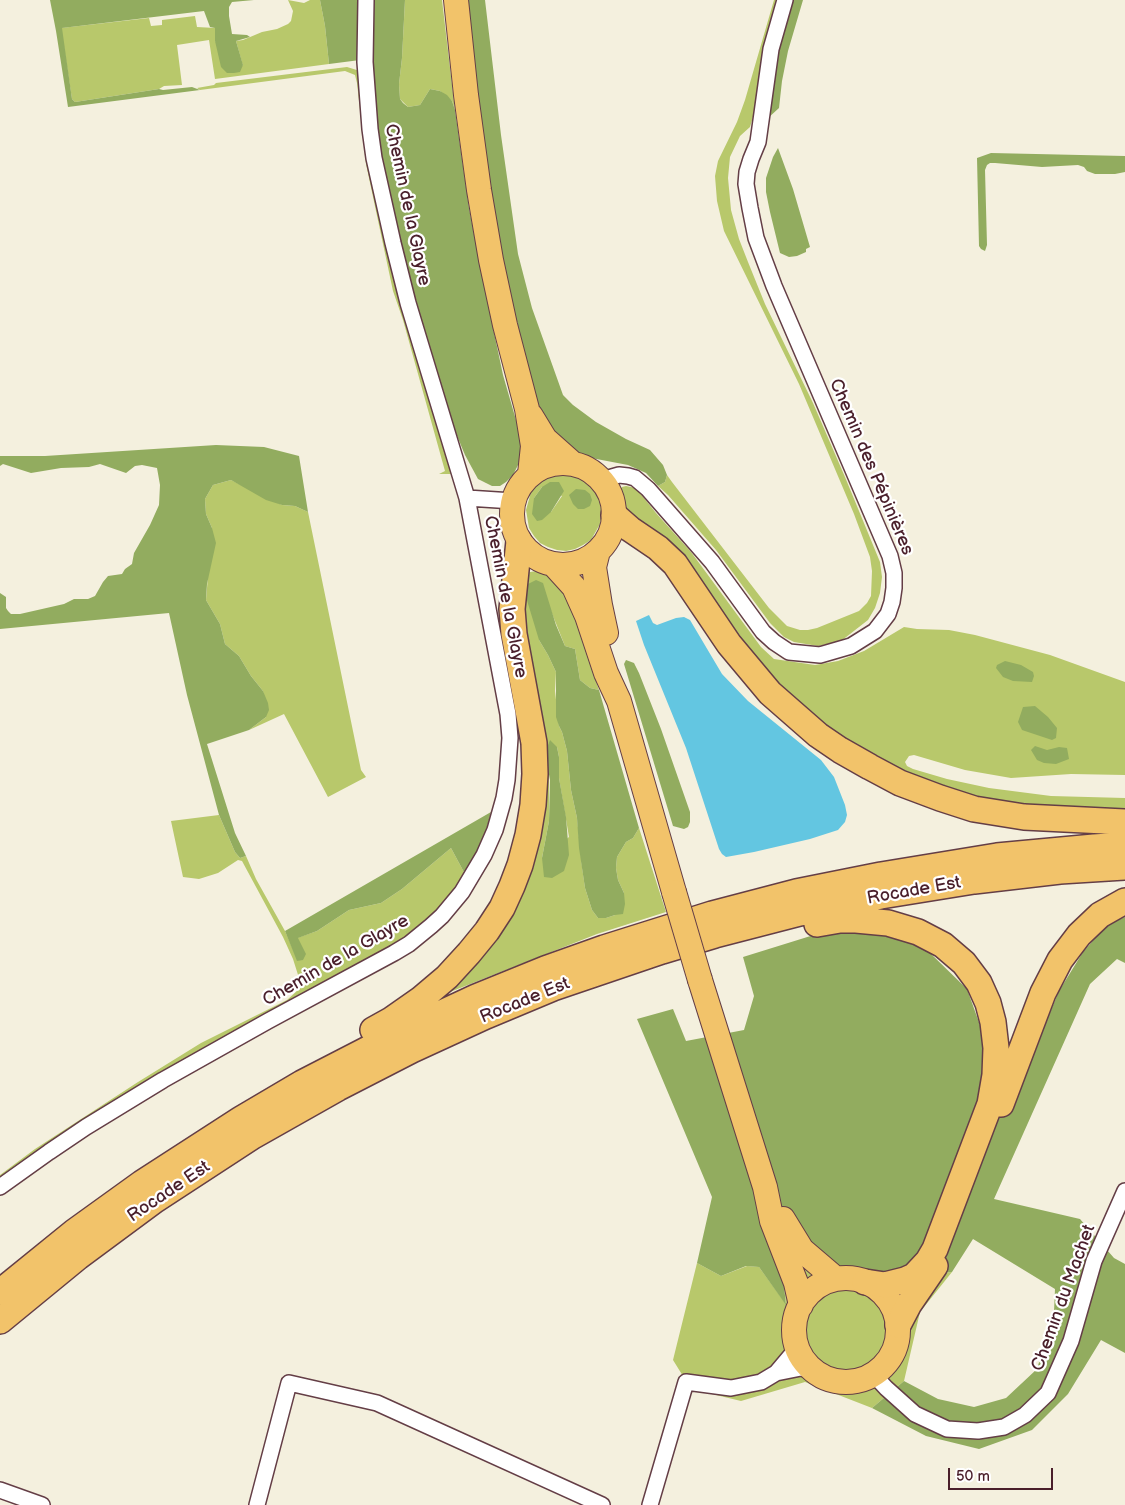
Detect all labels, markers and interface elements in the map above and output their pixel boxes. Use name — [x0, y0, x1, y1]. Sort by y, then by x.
street label: Chemin de la Glayre — [379, 122, 435, 288]
street label: Chemin des Pépinières — [824, 376, 918, 558]
street label: Chemin de la Glayre — [479, 514, 531, 680]
street label: Rocade Est — [865, 872, 963, 910]
street label: Chemin de la Glayre — [259, 910, 413, 1012]
street label: Rocade Est — [477, 973, 573, 1029]
street label: Rocade Est — [124, 1157, 214, 1227]
street label: Chemin du Machet — [1027, 1222, 1101, 1374]
scale bar — [950, 1458, 1055, 1490]
text: 50 m — [956, 1467, 990, 1486]

